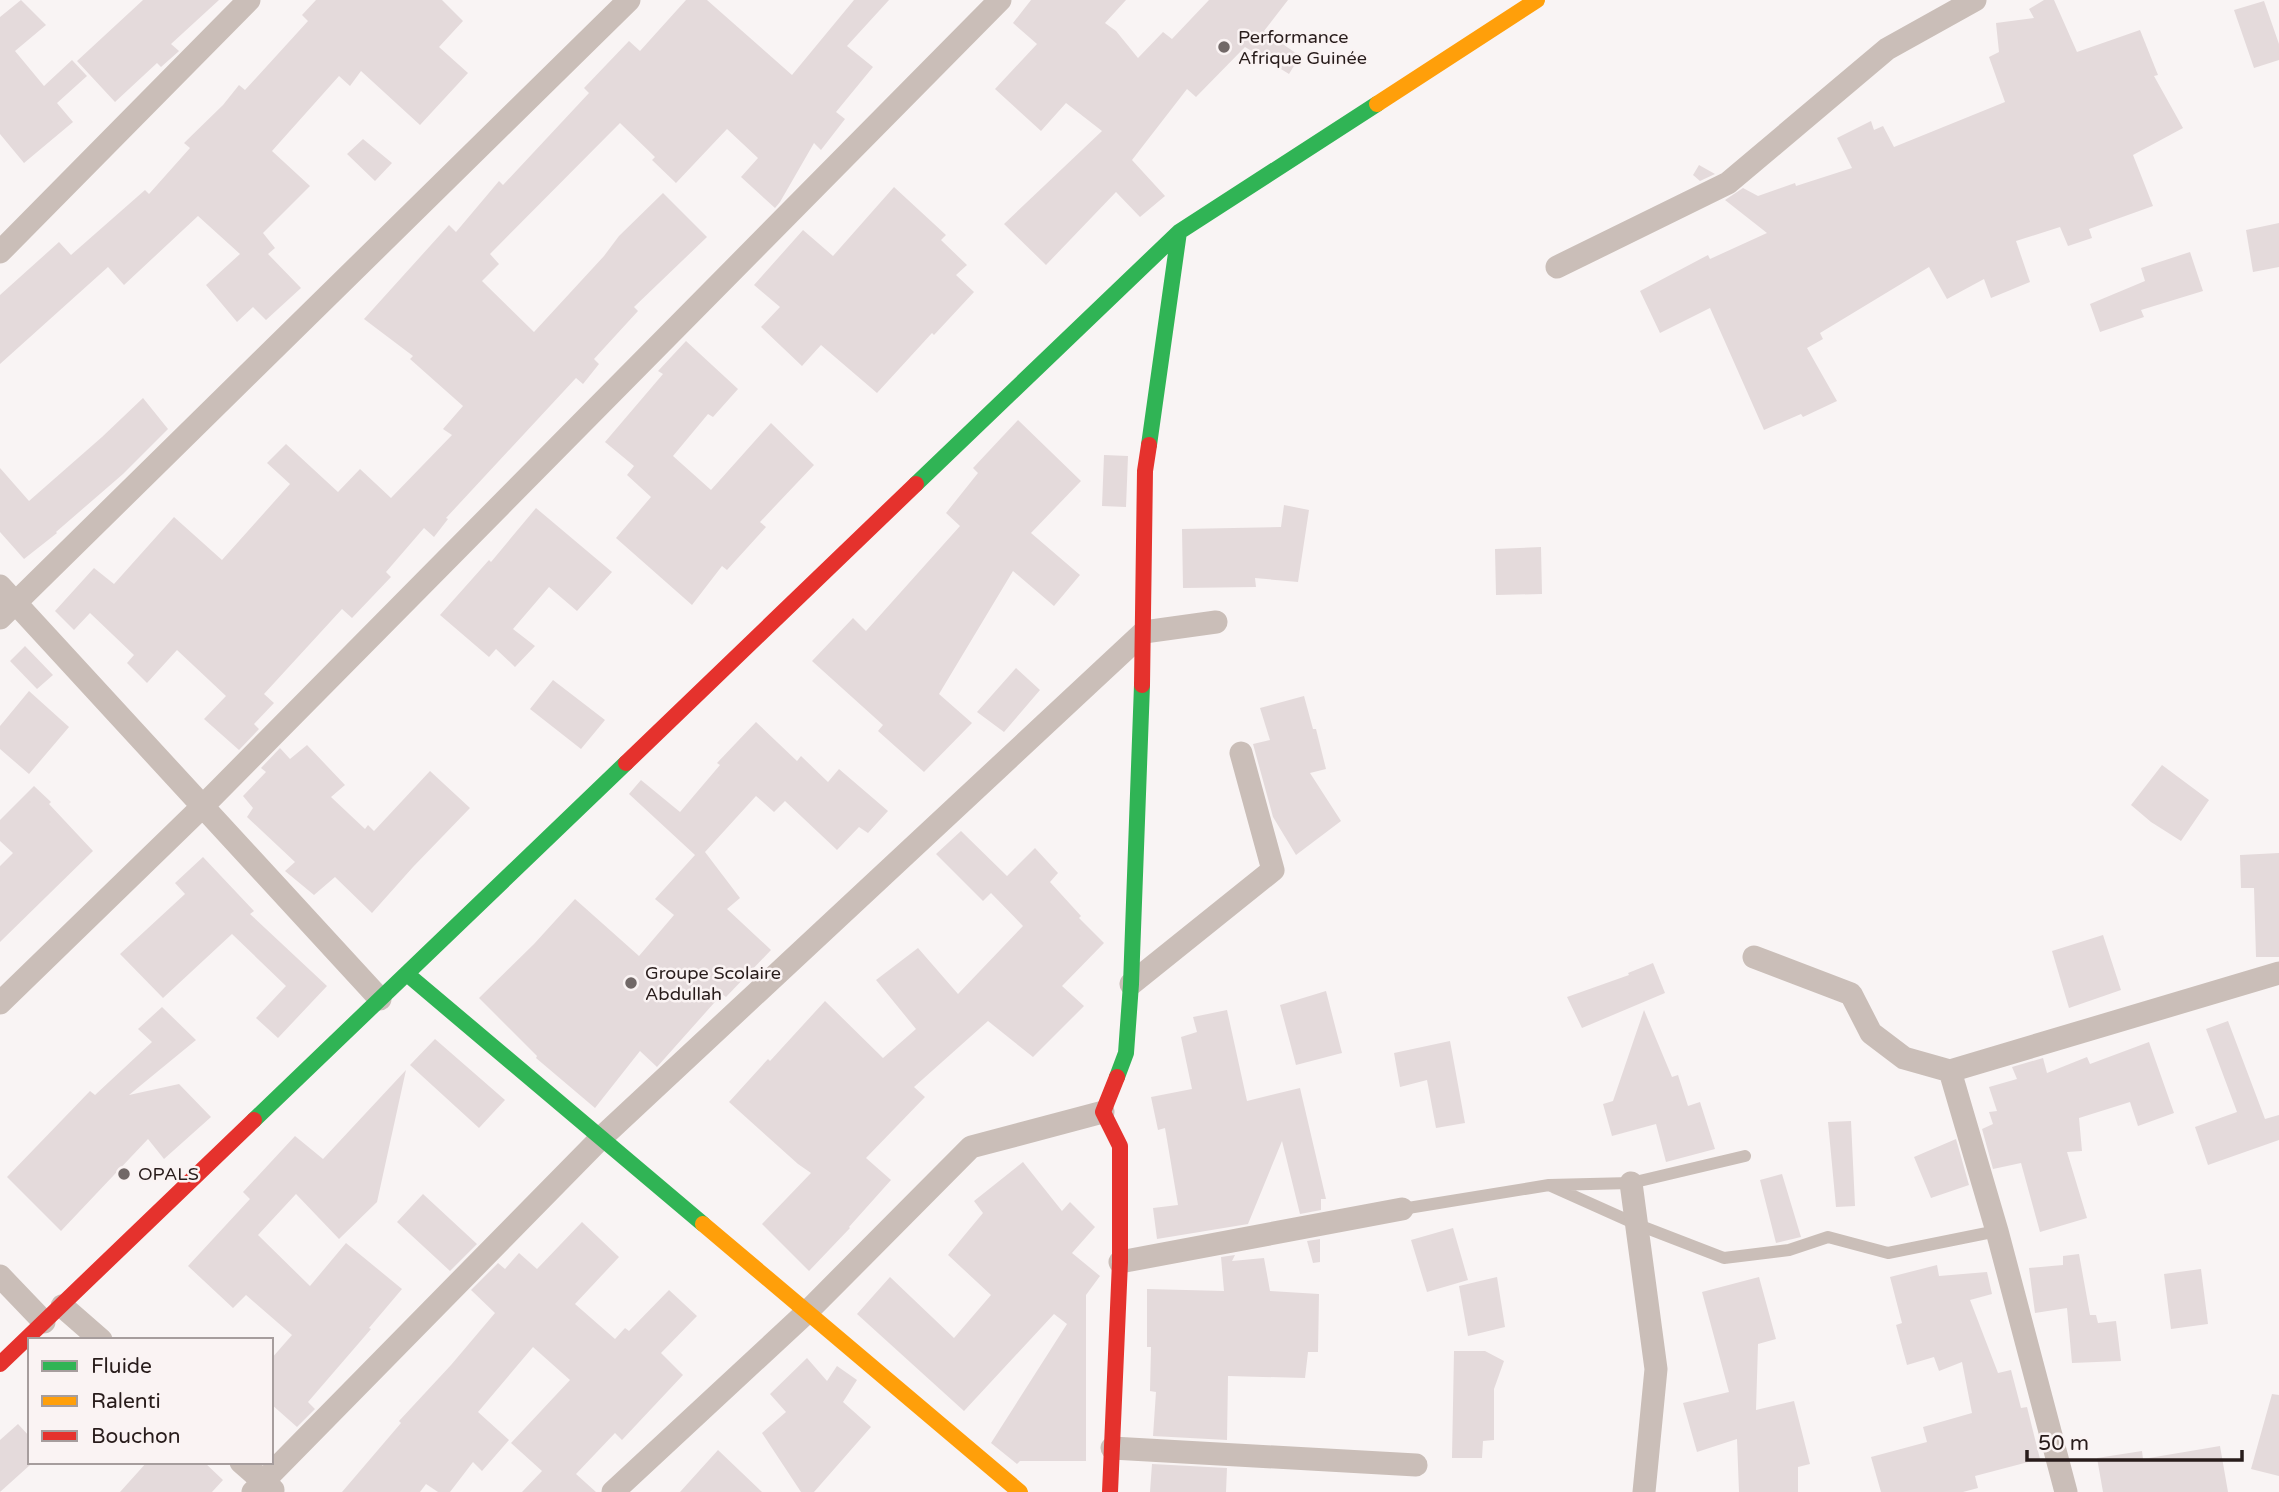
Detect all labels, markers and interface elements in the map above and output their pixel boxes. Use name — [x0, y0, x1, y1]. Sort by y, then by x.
place label: Performance Afrique Guinée — [1238, 26, 1367, 69]
marker: Performance Afrique Guinée — [1216, 39, 1232, 55]
place label: Groupe Scolaire Abdullah — [645, 962, 781, 1005]
marker: Groupe Scolaire Abdullah — [623, 975, 639, 991]
place label: OPALS — [138, 1163, 199, 1185]
marker: OPALS — [116, 1166, 132, 1182]
legend — [28, 1338, 273, 1464]
text: Fluide — [91, 1354, 152, 1379]
text: Ralenti — [91, 1389, 161, 1414]
scale bar — [2027, 1418, 2242, 1462]
text: Bouchon — [91, 1424, 181, 1449]
text: 50 m — [2038, 1431, 2089, 1456]

